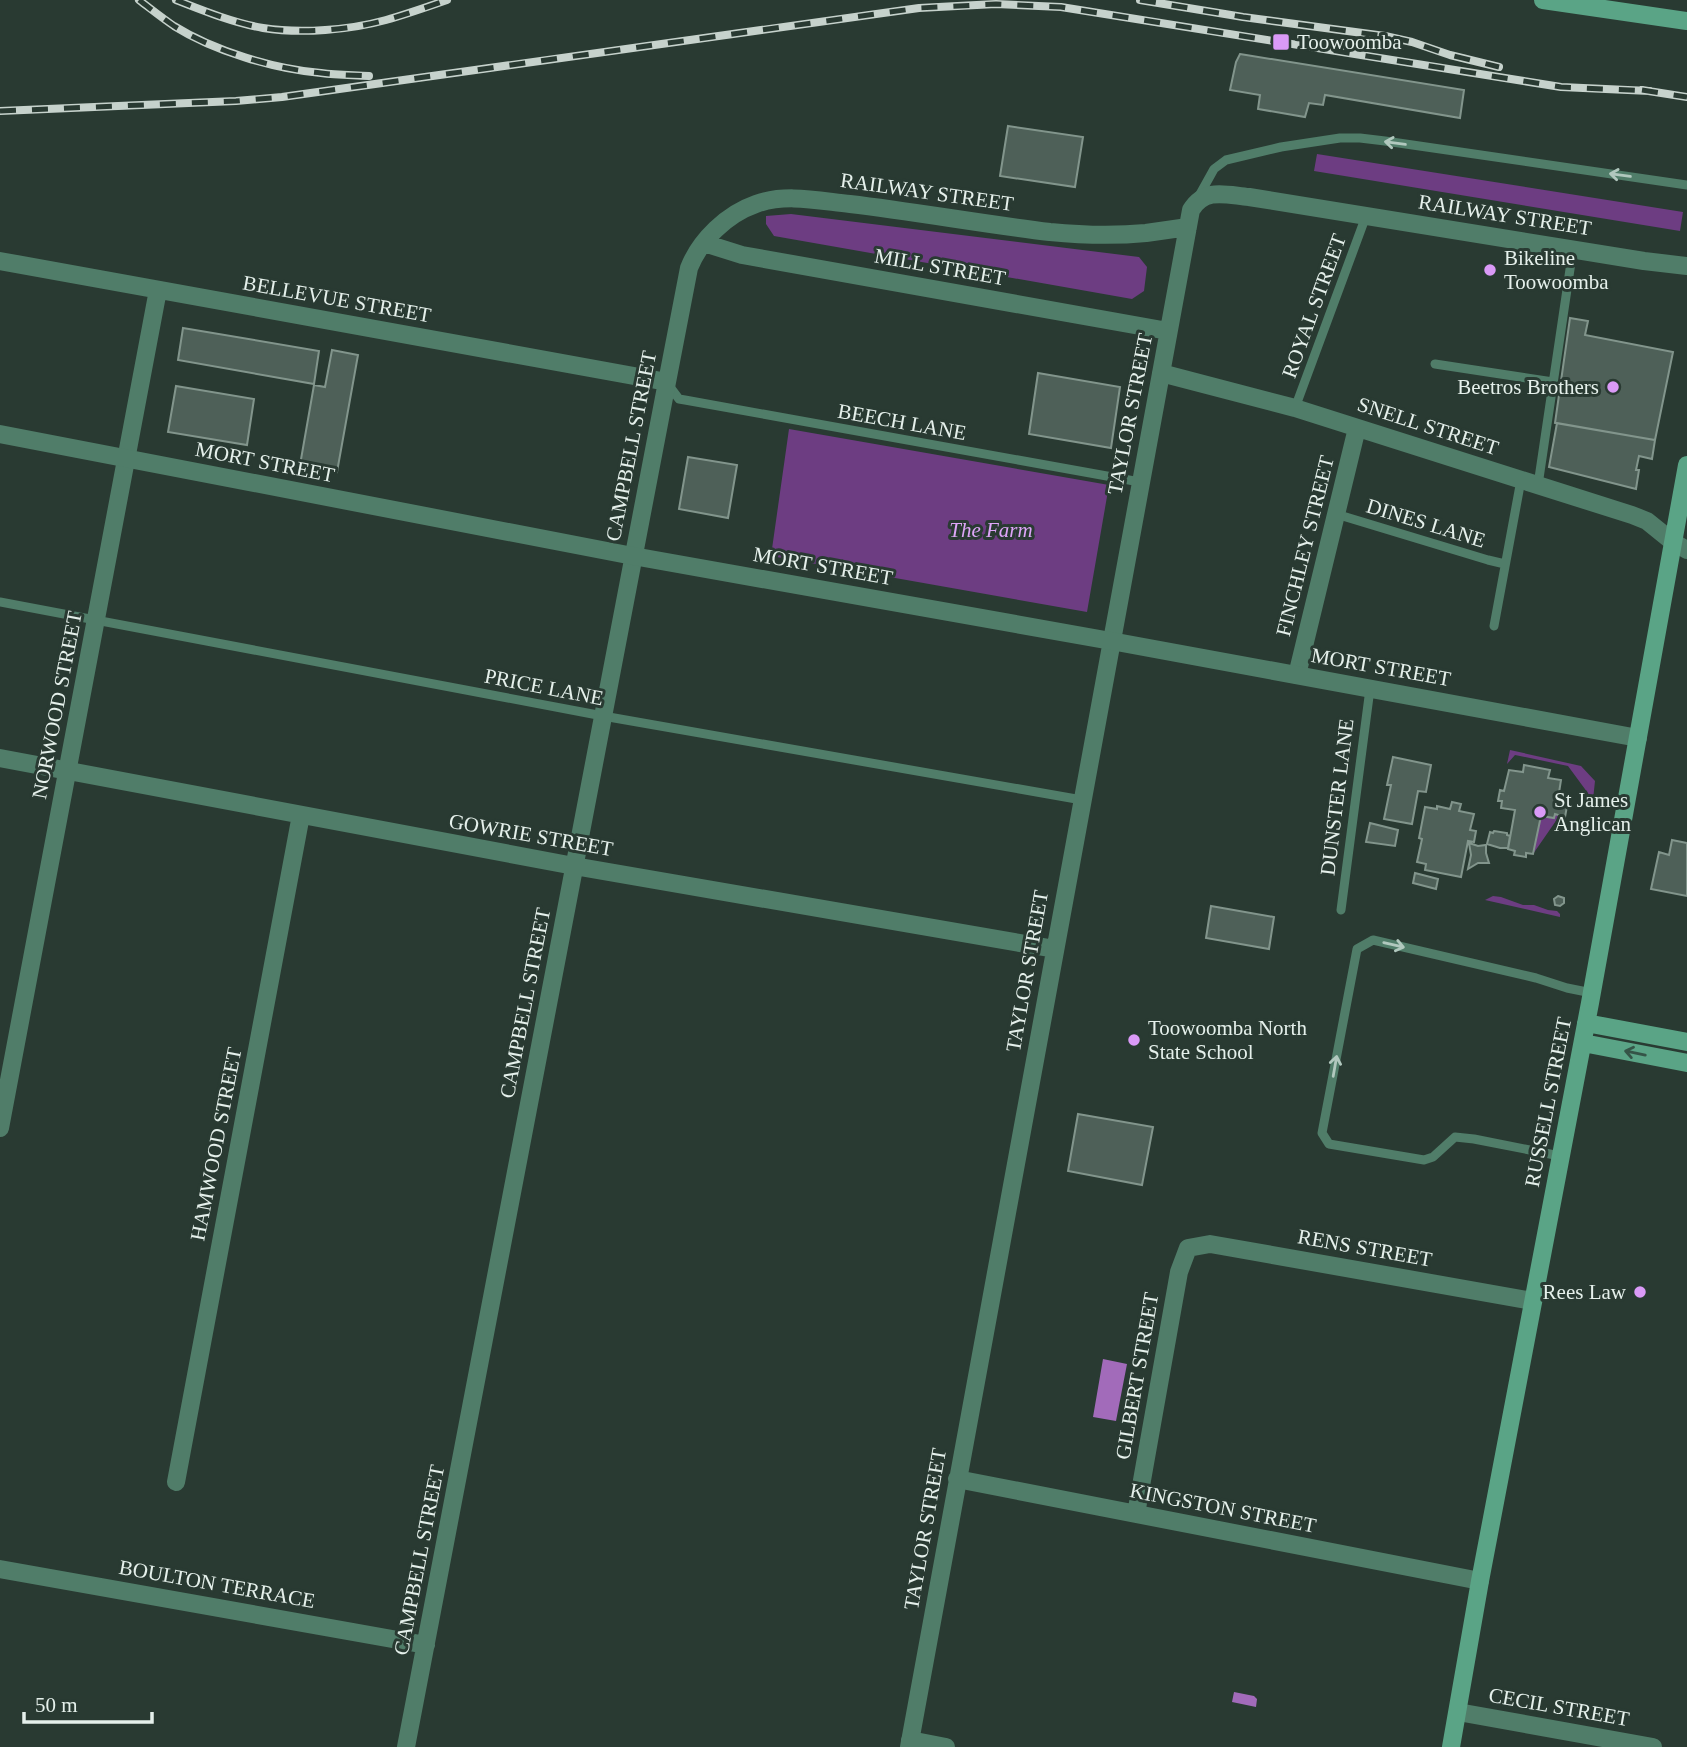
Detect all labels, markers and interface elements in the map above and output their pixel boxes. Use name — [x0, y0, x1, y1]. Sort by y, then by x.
place label: Toowoomba — [1297, 30, 1402, 54]
marker: Toowoomba — [1271, 32, 1291, 52]
one-way arrow — [1384, 136, 1406, 149]
street label: RAILWAY STREET — [839, 168, 1015, 216]
one-way arrow — [1609, 168, 1632, 181]
street label: RAILWAY STREET — [1417, 189, 1593, 241]
street label: ROYAL STREET — [1277, 231, 1351, 381]
street label: MILL STREET — [873, 244, 1008, 290]
place label: Bikeline Toowoomba — [1504, 246, 1609, 294]
marker: Bikeline Toowoomba — [1482, 262, 1498, 278]
street label: BELLEVUE STREET — [241, 271, 433, 327]
street label: TAYLOR STREET — [1103, 331, 1157, 497]
street label: CAMPBELL STREET — [601, 349, 661, 543]
place label: Beetros Brothers — [1457, 375, 1599, 399]
marker: Beetros Brothers — [1605, 379, 1621, 395]
street label: SNELL STREET — [1354, 392, 1502, 460]
street label: BEECH LANE — [836, 399, 968, 445]
street label: MORT STREET — [193, 437, 337, 487]
street label: FINCHLEY STREET — [1271, 453, 1339, 639]
street label: DINES LANE — [1364, 494, 1488, 552]
park label: The Farm — [949, 518, 1033, 542]
street label: MORT STREET — [751, 542, 895, 590]
street label: NORWOOD STREET — [27, 609, 87, 801]
street label: MORT STREET — [1309, 643, 1453, 691]
street label: PRICE LANE — [482, 664, 606, 710]
street label: DUNSTER LANE — [1315, 717, 1359, 877]
place label: St James Anglican — [1554, 788, 1631, 836]
marker: St James Anglican — [1532, 804, 1548, 820]
street label: GOWRIE STREET — [447, 809, 615, 861]
street label: TAYLOR STREET — [1001, 888, 1053, 1054]
street label: CAMPBELL STREET — [495, 906, 555, 1100]
one-way arrow — [1382, 939, 1405, 952]
street label: RUSSELL STREET — [1520, 1015, 1576, 1189]
place label: Toowoomba North State School — [1148, 1016, 1307, 1064]
marker: Toowoomba North State School — [1126, 1032, 1142, 1048]
street label: HAMWOOD STREET — [185, 1045, 247, 1243]
one-way arrow — [1624, 1045, 1647, 1059]
one-way arrow — [1329, 1055, 1342, 1078]
street label: RENS STREET — [1296, 1224, 1434, 1272]
place label: Rees Law — [1543, 1280, 1627, 1304]
marker: Rees Law — [1632, 1284, 1648, 1300]
street label: GILBERT STREET — [1110, 1290, 1164, 1461]
street label: TAYLOR STREET — [899, 1446, 951, 1612]
street label: CAMPBELL STREET — [389, 1463, 449, 1657]
street label: KINGSTON STREET — [1128, 1478, 1318, 1538]
street label: BOULTON TERRACE — [117, 1555, 317, 1613]
scale bar — [24, 1680, 152, 1724]
street label: CECIL STREET — [1487, 1683, 1631, 1731]
text: 50 m — [35, 1693, 78, 1717]

